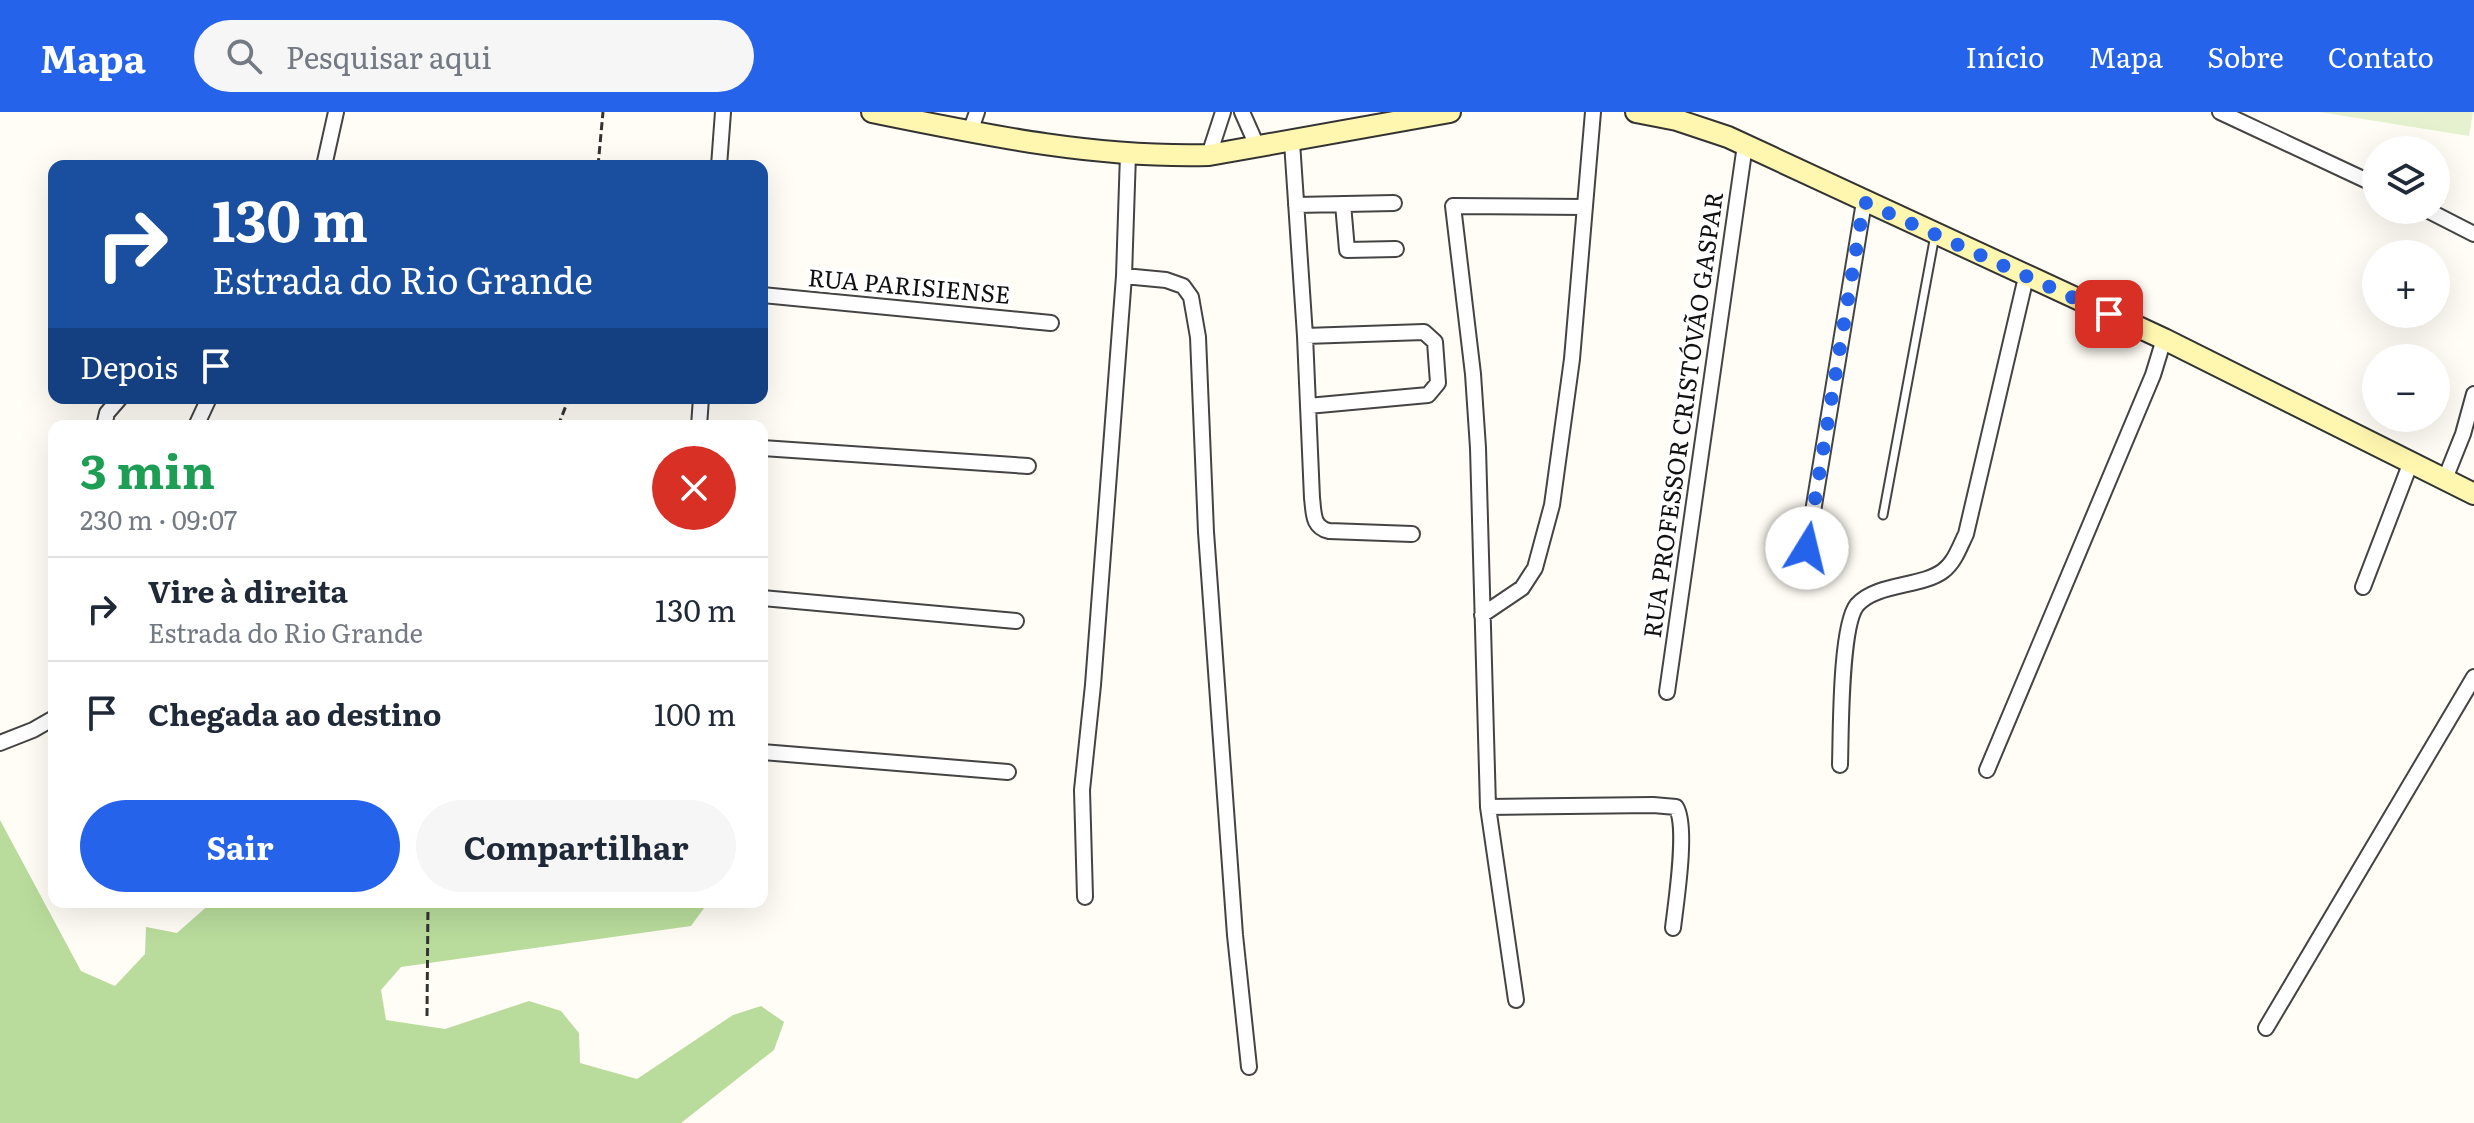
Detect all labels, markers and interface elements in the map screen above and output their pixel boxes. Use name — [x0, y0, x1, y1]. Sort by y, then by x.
search box — [194, 20, 754, 92]
text: Mapa — [40, 28, 146, 85]
icon: search — [222, 34, 266, 78]
text: Pesquisar aqui — [286, 34, 491, 78]
text: Início — [1965, 35, 2044, 77]
text: Mapa — [2088, 35, 2163, 77]
text: Sobre — [2207, 35, 2284, 77]
text: Contato — [2328, 35, 2434, 77]
map controls — [2362, 136, 2450, 432]
button: layers — [2362, 136, 2450, 224]
text: 130 m — [212, 176, 368, 259]
street label: RUA PROFESSOR CRISTÓVÃO GASPAR — [1633, 189, 1730, 640]
icon: right — [80, 192, 184, 296]
button: + — [2362, 240, 2450, 328]
text: Estrada do Rio Grande — [212, 252, 593, 305]
street label: RUA PARISIENSE — [807, 258, 1012, 311]
pin — [2075, 280, 2143, 348]
icon: arrive — [2087, 292, 2131, 336]
text: Depois — [80, 344, 178, 388]
icon: arrive — [194, 344, 238, 388]
button: − — [2362, 344, 2450, 432]
text: 3 min — [80, 433, 215, 504]
button: close — [652, 446, 736, 530]
text: 230 m · 09:07 — [80, 499, 237, 538]
position arrow — [1765, 506, 1849, 590]
text: Vire à direita — [148, 568, 348, 612]
icon: right — [80, 587, 124, 631]
text: 130 m — [655, 587, 736, 631]
text: Estrada do Rio Grande — [148, 612, 423, 651]
icon: arrive — [80, 691, 124, 735]
text: Chegada ao destino — [148, 691, 441, 735]
text: 100 m — [654, 691, 736, 735]
button: Sair — [80, 800, 400, 892]
button: Compartilhar — [416, 800, 736, 892]

